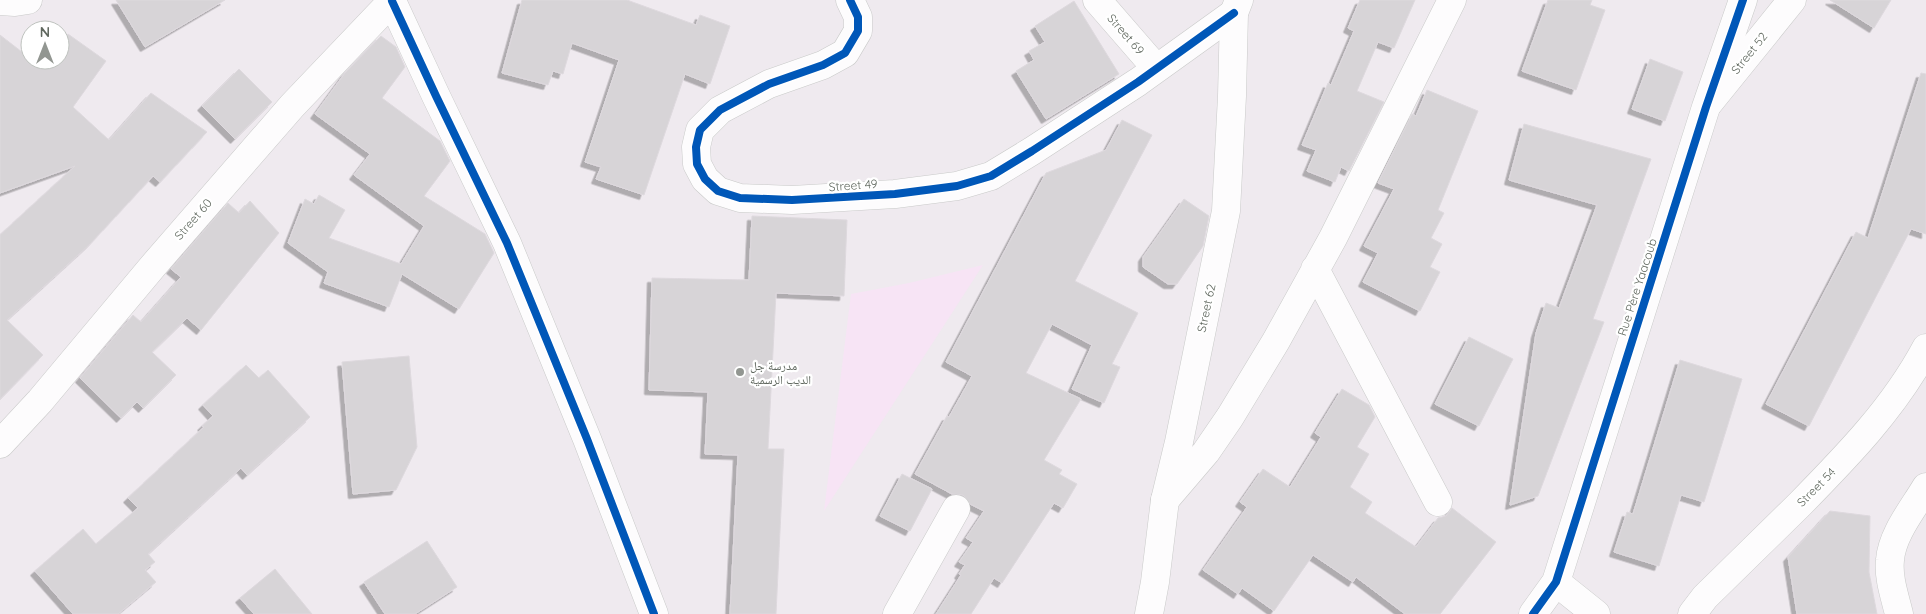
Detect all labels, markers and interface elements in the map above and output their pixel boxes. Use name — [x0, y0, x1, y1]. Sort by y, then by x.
street label: Street 69 — [1104, 11, 1148, 58]
north arrow — [20, 20, 70, 70]
text: N — [40, 23, 50, 41]
street label: Street 52 — [1728, 29, 1771, 77]
street label: Street 49 — [828, 176, 878, 194]
street label: Street 60 — [171, 195, 215, 243]
street label: Rue Père Yaacoub — [1614, 236, 1660, 338]
street label: Street 62 — [1194, 282, 1219, 334]
place label: مدرسة جل الديب الرسمية — [750, 358, 811, 387]
marker: مدرسة جل الديب الرسمية — [734, 366, 746, 378]
street label: Street 54 — [1793, 464, 1839, 510]

